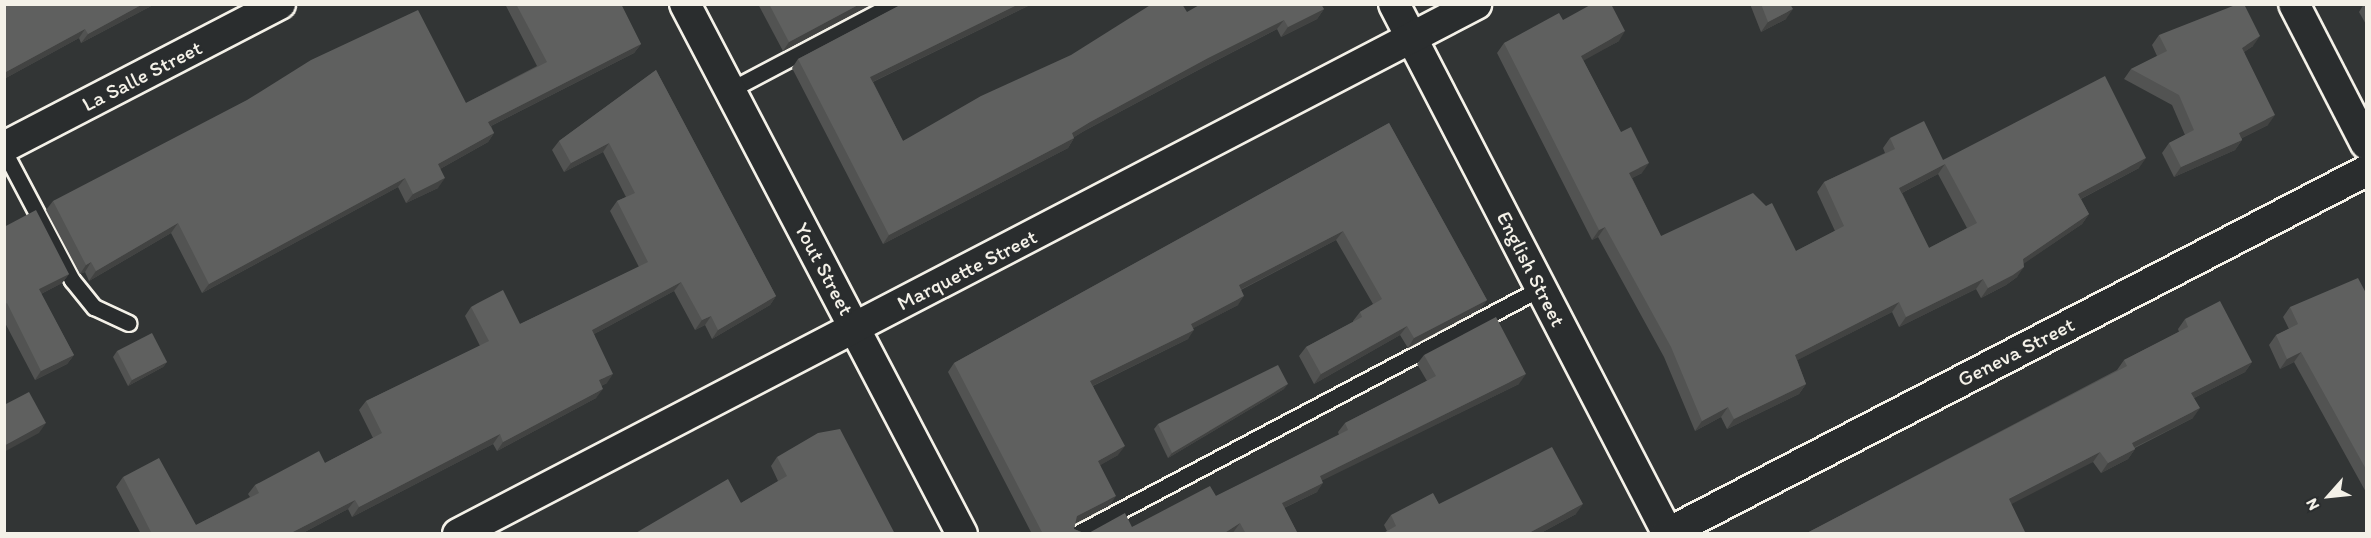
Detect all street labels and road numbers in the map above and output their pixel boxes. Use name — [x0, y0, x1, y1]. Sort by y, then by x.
street label: La Salle Street — [78, 35, 206, 117]
street label: English Street — [1491, 207, 1571, 331]
street label: Yout Street — [789, 219, 859, 319]
street label: Marquette Street — [893, 224, 1041, 316]
street label: Geneva Street — [1954, 312, 2078, 392]

